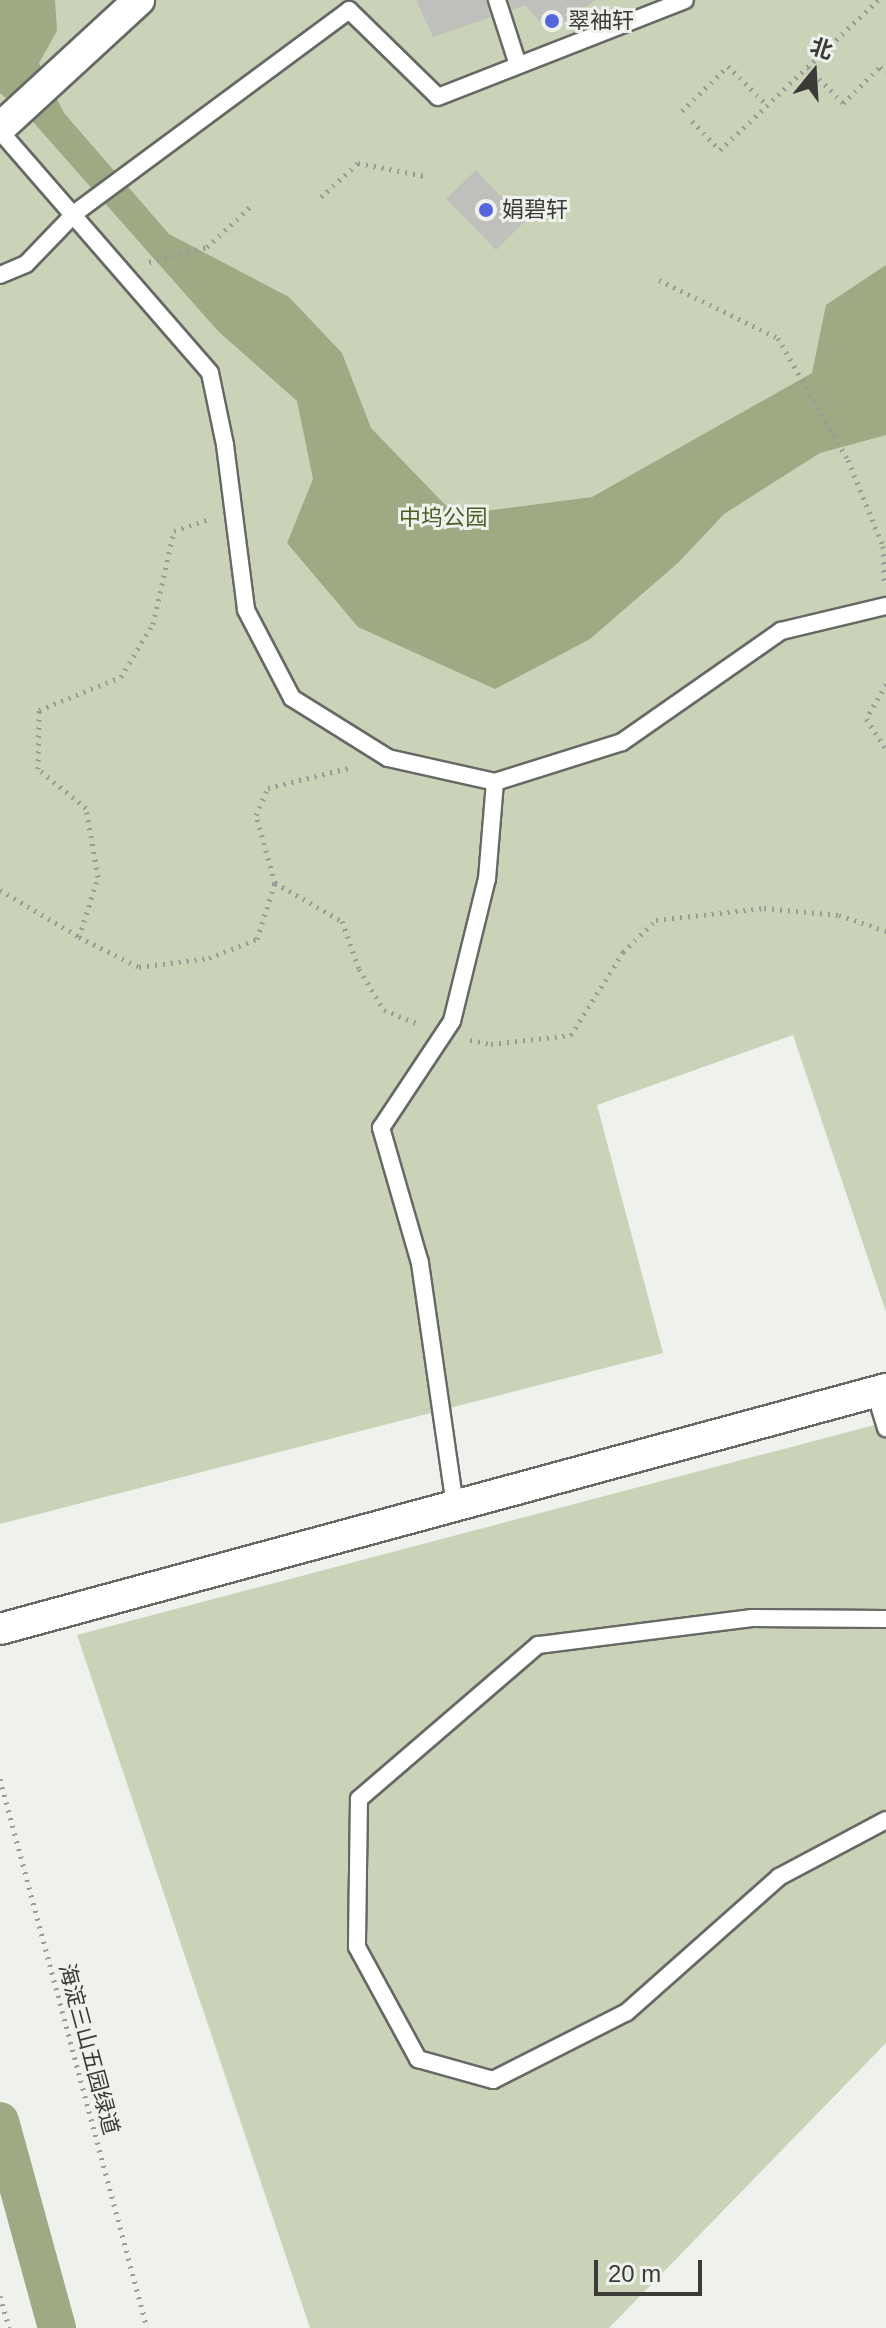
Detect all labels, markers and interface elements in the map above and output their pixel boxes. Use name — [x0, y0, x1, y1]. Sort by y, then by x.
place label: 翠袖轩 — [568, 8, 634, 34]
marker: 翠袖轩 — [543, 12, 561, 30]
north arrow — [774, 32, 854, 112]
text: 北 — [807, 33, 836, 64]
place label: 娟碧轩 — [502, 197, 568, 223]
marker: 娟碧轩 — [477, 201, 495, 219]
park label: 中坞公园 — [399, 505, 487, 531]
street label: 海淀三山五园绿道 — [53, 1961, 125, 2137]
scale bar — [598, 2244, 706, 2294]
text: 20 m — [608, 2260, 661, 2287]

